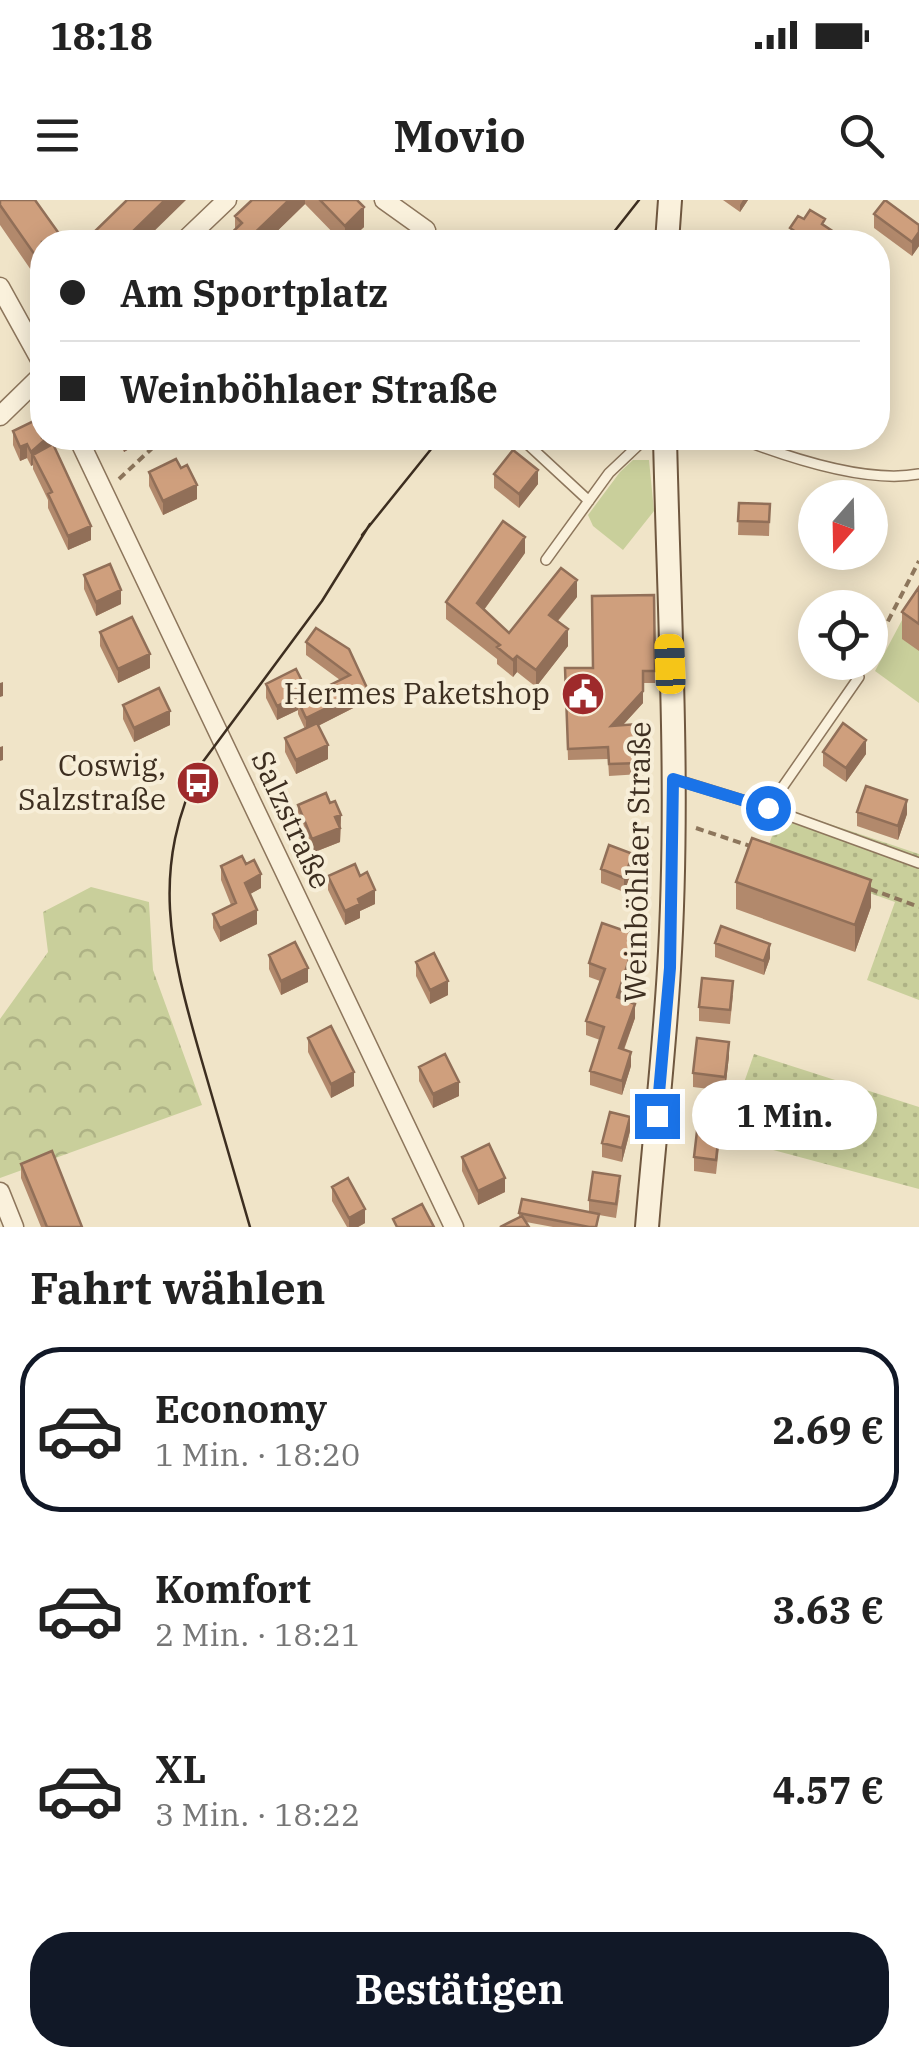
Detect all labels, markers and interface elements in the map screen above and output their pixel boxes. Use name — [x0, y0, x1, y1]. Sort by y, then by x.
text: 18:18 — [50, 11, 153, 60]
text: Movio — [393, 106, 526, 164]
icon: menu — [30, 108, 85, 163]
icon: search — [834, 108, 889, 163]
text: Am Sportplatz — [120, 268, 388, 317]
text: Weinböhlaer Straße — [120, 364, 498, 413]
north arrow — [798, 480, 888, 570]
map controls — [798, 480, 888, 680]
button: locate — [798, 590, 888, 680]
car — [654, 633, 686, 695]
public building icon: Hermes Paketshop — [560, 671, 606, 717]
place label: Hermes Paketshop — [284, 673, 550, 712]
street label: Weinböhlaer Straße — [615, 721, 658, 1003]
street label: Salzstraße — [243, 744, 341, 895]
place label: Coswig, Salzstraße — [18, 745, 166, 818]
bus stop icon: Coswig, Salzstraße — [175, 760, 221, 806]
route start — [746, 786, 791, 831]
callout: 1 Min. — [692, 1081, 877, 1151]
route end — [635, 1094, 680, 1139]
text: 1 Min. — [736, 1094, 833, 1136]
text: Fahrt wählen — [30, 1258, 325, 1316]
text: Economy — [155, 1384, 327, 1433]
icon: car — [35, 1385, 125, 1475]
text: 2.69 € — [772, 1405, 884, 1454]
text: 1 Min. · 18:20 — [155, 1433, 360, 1475]
text: Komfort — [155, 1564, 311, 1613]
icon: car — [35, 1565, 125, 1655]
text: 3.63 € — [772, 1585, 884, 1634]
text: 2 Min. · 18:21 — [155, 1613, 360, 1655]
text: XL — [155, 1744, 206, 1793]
icon: car — [35, 1745, 125, 1835]
text: 4.57 € — [772, 1765, 884, 1814]
text: 3 Min. · 18:22 — [155, 1793, 360, 1835]
button: Bestätigen — [30, 1932, 889, 2047]

